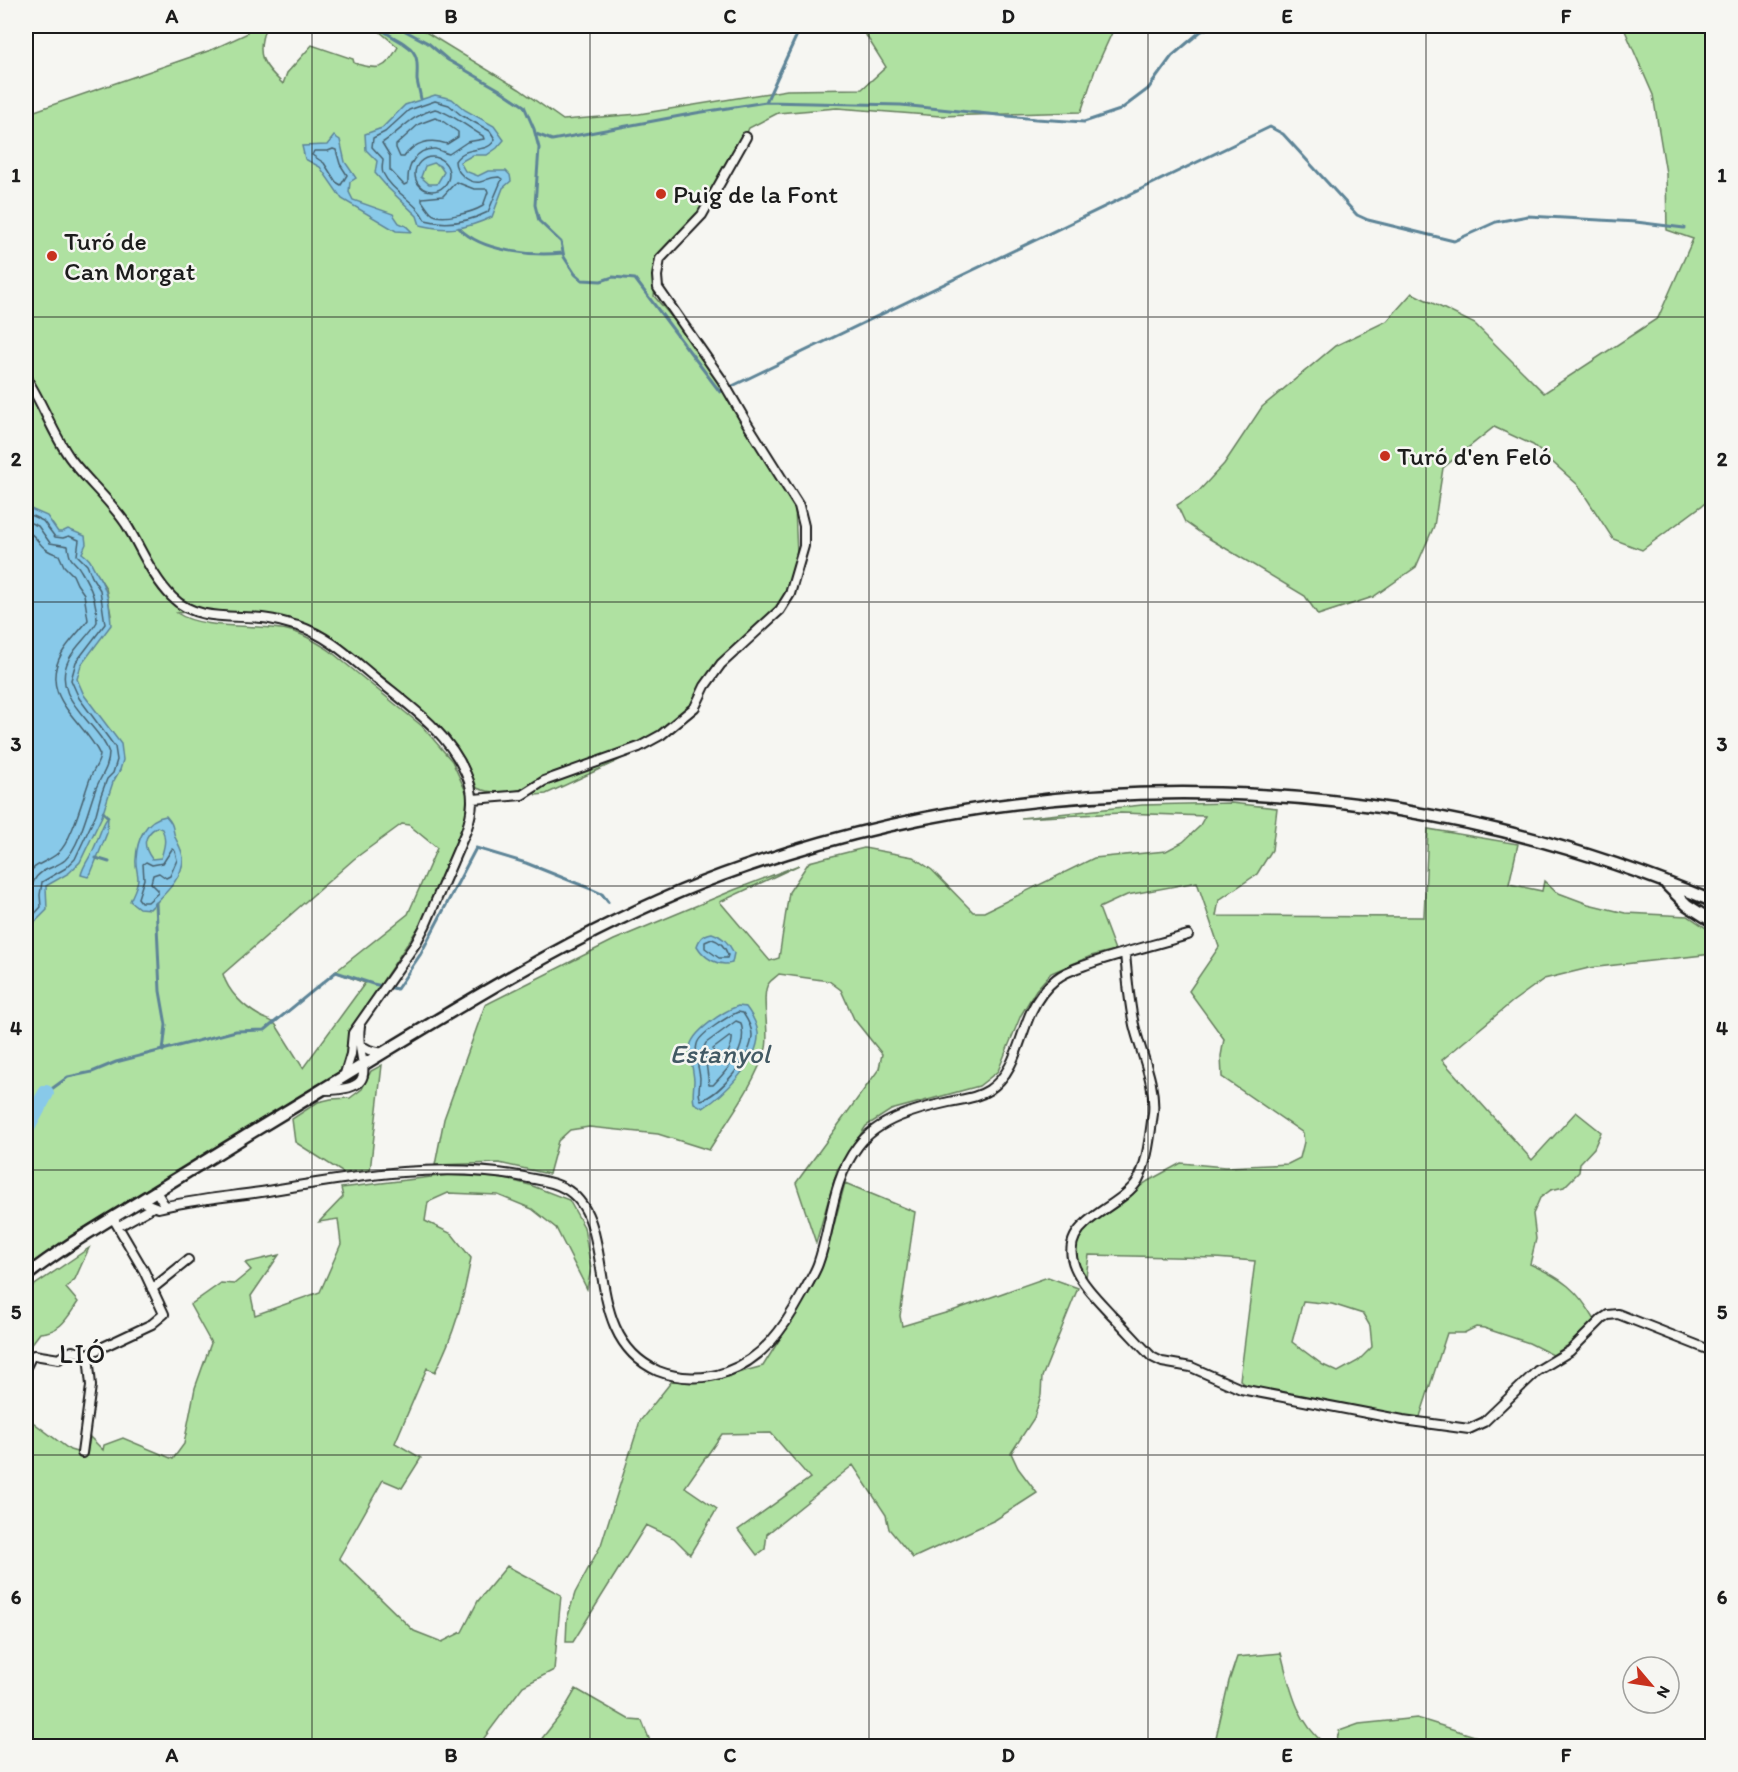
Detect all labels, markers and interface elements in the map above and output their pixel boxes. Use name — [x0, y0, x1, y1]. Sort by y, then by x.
text: A — [165, 4, 179, 28]
text: B — [445, 4, 458, 28]
text: C — [724, 4, 737, 28]
text: D — [1001, 4, 1015, 28]
text: E — [1281, 4, 1293, 28]
text: F — [1561, 4, 1572, 28]
text: 1 — [11, 163, 21, 187]
text: 1 — [1717, 163, 1727, 187]
place label: Puig de la Font — [673, 178, 838, 210]
marker: Puig de la Font — [654, 187, 668, 201]
place label: Turó de Can Morgat — [64, 225, 196, 287]
marker: Turó de Can Morgat — [45, 249, 59, 263]
place label: Turó d'en Feló — [1397, 440, 1552, 472]
text: 2 — [11, 447, 22, 471]
text: 2 — [1717, 447, 1728, 471]
marker: Turó d'en Feló — [1378, 449, 1392, 463]
text: 3 — [11, 732, 22, 756]
text: 3 — [1717, 732, 1728, 756]
text: 4 — [10, 1016, 22, 1040]
text: 4 — [1716, 1016, 1728, 1040]
water label: Estanyol — [670, 1037, 773, 1070]
text: 5 — [11, 1300, 22, 1324]
text: 5 — [1717, 1300, 1728, 1324]
district label: LIÓ — [59, 1337, 107, 1370]
text: 6 — [11, 1585, 22, 1609]
text: 6 — [1717, 1585, 1728, 1609]
north arrow — [1621, 1655, 1681, 1715]
text: N — [1653, 1683, 1675, 1701]
text: A — [165, 1743, 179, 1767]
text: B — [445, 1743, 458, 1767]
text: C — [724, 1743, 737, 1767]
text: D — [1001, 1743, 1015, 1767]
text: E — [1281, 1743, 1293, 1767]
text: F — [1561, 1743, 1572, 1767]

